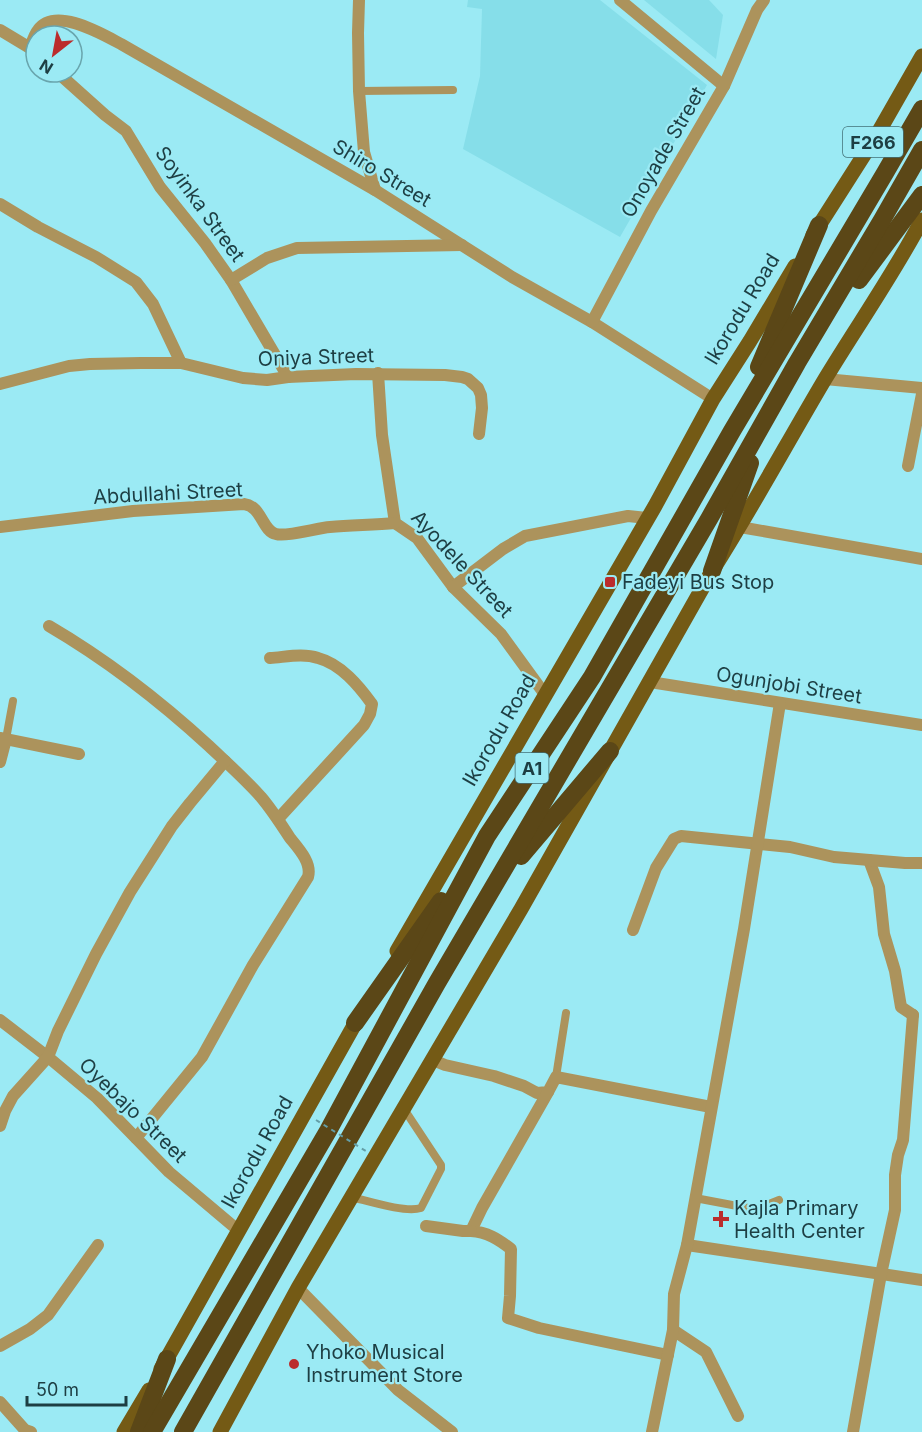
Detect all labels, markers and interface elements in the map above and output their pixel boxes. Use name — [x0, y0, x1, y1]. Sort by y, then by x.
north arrow — [24, 24, 84, 84]
text: N — [36, 55, 57, 79]
street label: Onoyade Street — [616, 82, 710, 222]
road number: F266 — [843, 127, 903, 157]
street label: Shiro Street — [328, 134, 436, 212]
street label: Soyinka Street — [150, 142, 250, 267]
street label: Ikorodu Road — [700, 249, 784, 369]
street label: Oniya Street — [257, 343, 375, 371]
street label: Abdullahi Street — [93, 477, 244, 509]
street label: Ayodele Street — [406, 505, 518, 623]
place label: Fadeyi Bus Stop — [622, 570, 774, 594]
marker: Fadeyi Bus Stop — [603, 575, 617, 589]
street label: Ogunjobi Street — [714, 662, 864, 708]
street label: Ikorodu Road — [457, 670, 541, 790]
road number: A1 — [516, 753, 548, 783]
street label: Oyebajo Street — [74, 1053, 192, 1168]
street label: Ikorodu Road — [216, 1092, 298, 1212]
place label: Kajla Primary Health Center — [734, 1196, 865, 1243]
marker: Kajla Primary Health Center — [712, 1210, 730, 1228]
place label: Yhoko Musical Instrument Store — [306, 1340, 463, 1387]
marker: Yhoko Musical Instrument Store — [287, 1357, 301, 1371]
scale bar — [27, 1369, 126, 1407]
text: 50 m — [36, 1379, 79, 1400]

